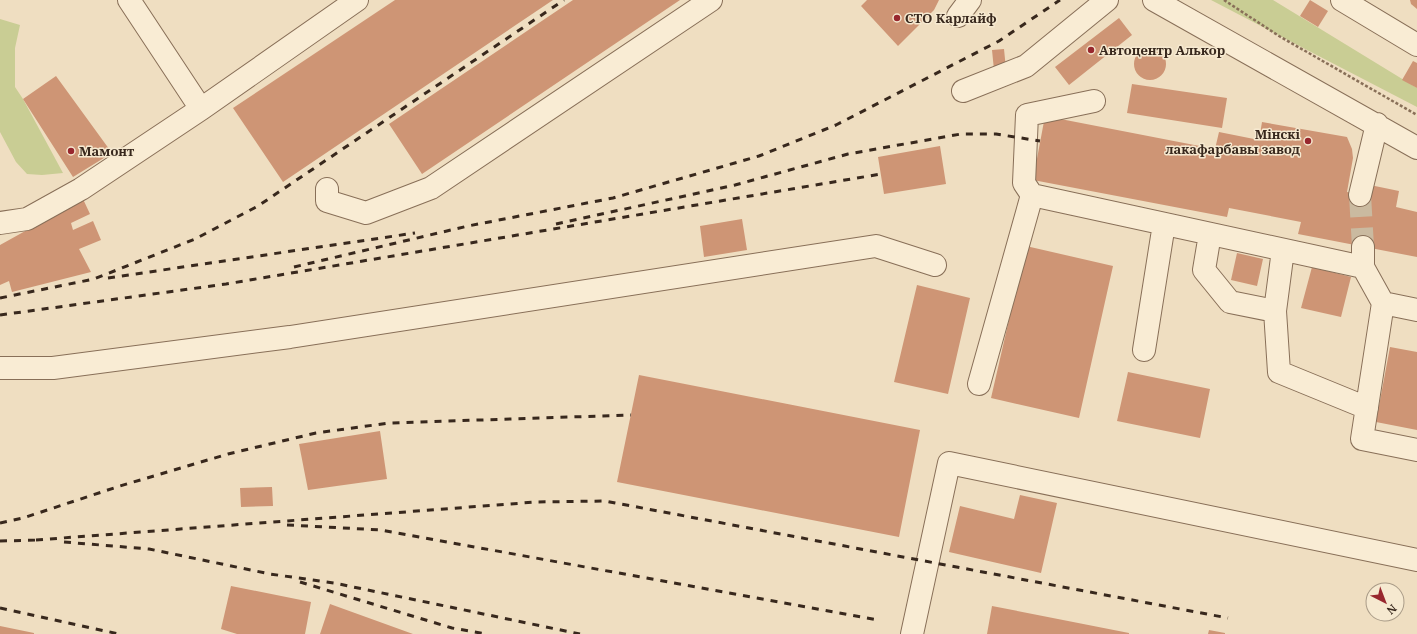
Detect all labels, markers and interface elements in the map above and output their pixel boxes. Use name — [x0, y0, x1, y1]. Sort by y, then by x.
place label: СТО Карлайф — [905, 9, 997, 27]
marker: СТО Карлайф — [892, 13, 902, 23]
place label: Автоцентр Алькор — [1099, 41, 1225, 59]
marker: Автоцентр Алькор — [1086, 45, 1096, 55]
place label: Мінскі лакафарбавы завод — [1165, 125, 1300, 158]
marker: Мінскі лакафарбавы завод — [1303, 136, 1313, 146]
place label: Мамонт — [79, 142, 135, 160]
marker: Мамонт — [66, 146, 76, 156]
north arrow — [1365, 582, 1405, 622]
text: N — [1384, 601, 1400, 618]

